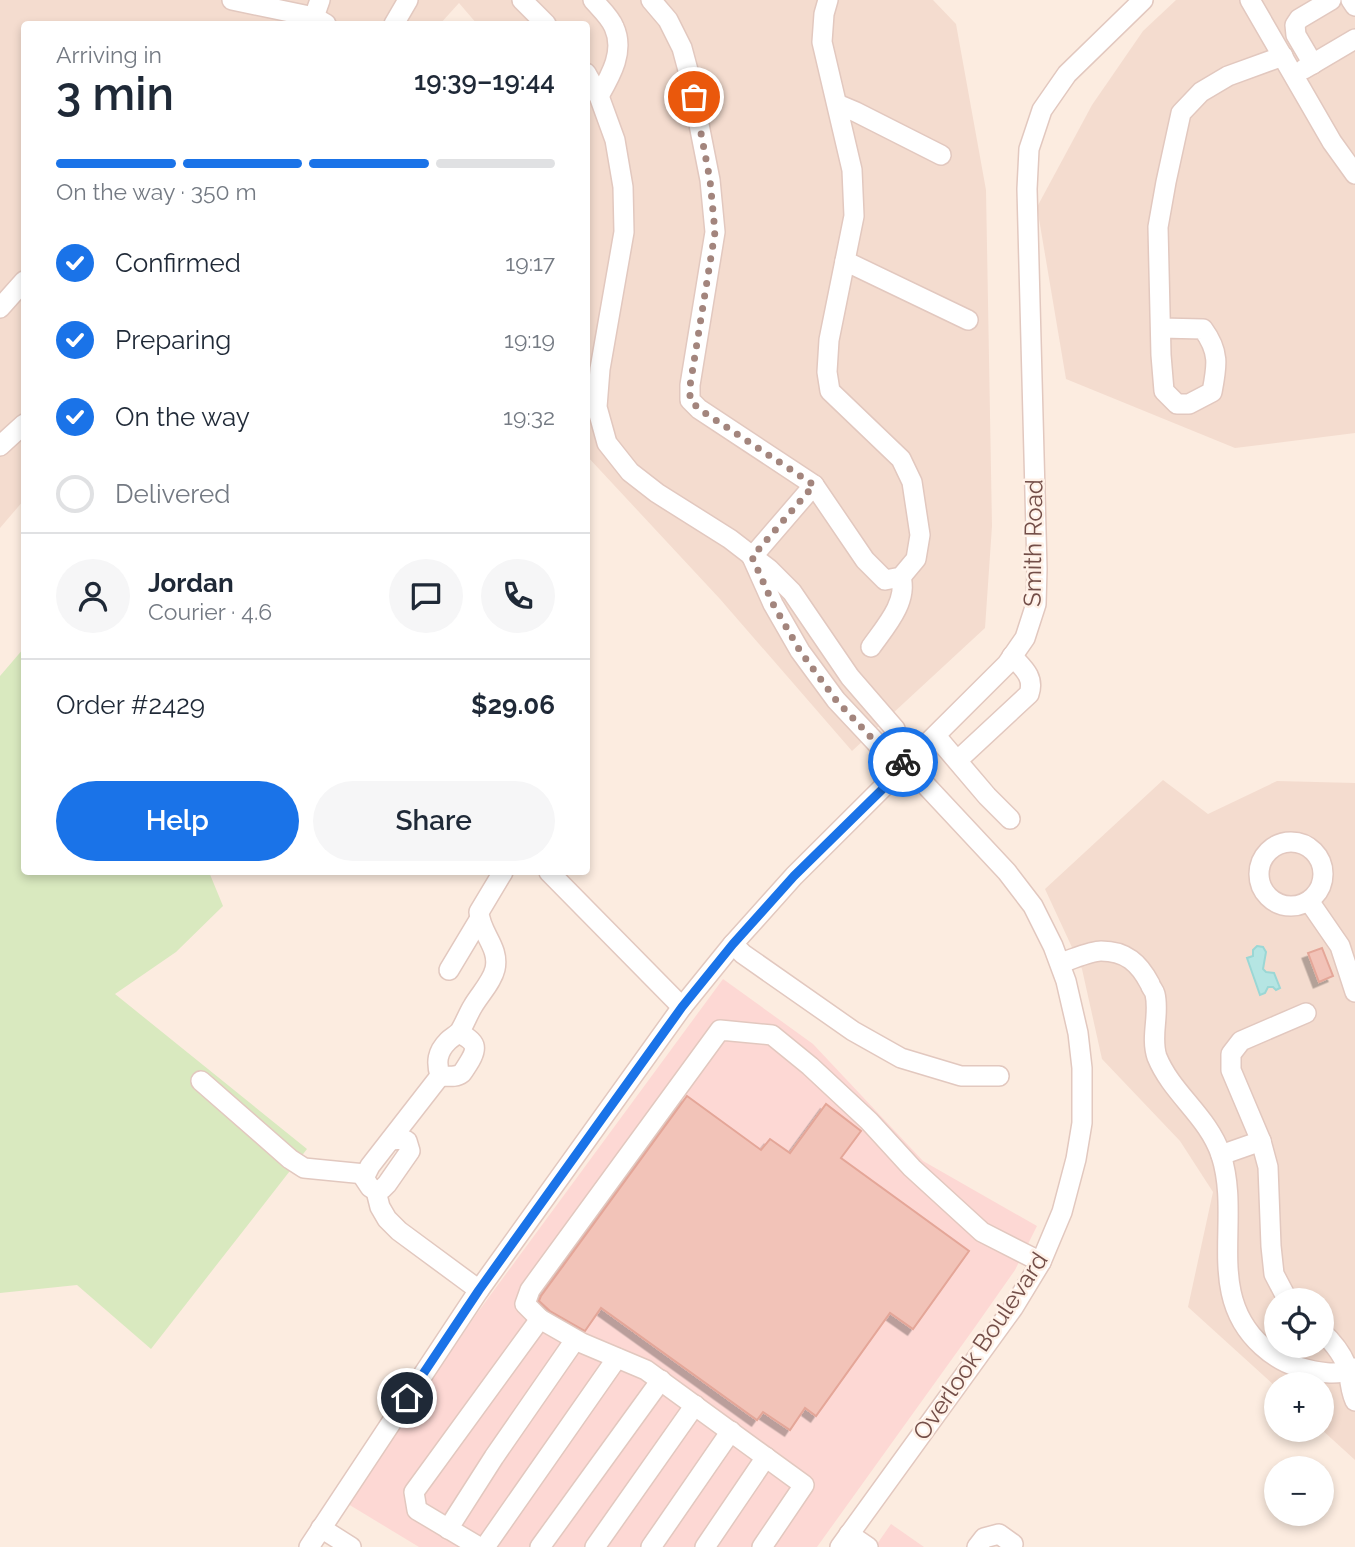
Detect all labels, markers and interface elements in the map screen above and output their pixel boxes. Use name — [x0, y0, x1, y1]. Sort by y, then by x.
text: Arriving in — [56, 41, 162, 68]
text: 19:39–19:44 — [414, 66, 555, 96]
text: 3 min — [56, 67, 174, 121]
pin — [664, 67, 724, 127]
icon: bag — [675, 78, 713, 116]
text: On the way · 350 m — [56, 178, 257, 205]
icon: check — [56, 244, 94, 282]
text: Confirmed — [115, 248, 241, 278]
text: 19:17 — [505, 249, 555, 276]
icon: check — [56, 321, 94, 359]
text: Preparing — [115, 325, 231, 355]
text: 19:19 — [504, 326, 555, 353]
icon: check — [56, 398, 94, 436]
text: On the way — [115, 402, 250, 432]
text: 19:32 — [503, 403, 555, 430]
text: Delivered — [115, 479, 230, 509]
street label: Smith Road — [1017, 479, 1049, 607]
button: person — [56, 559, 130, 633]
button: chat — [389, 559, 463, 633]
button: phone — [481, 559, 555, 633]
text: Jordan — [148, 568, 234, 598]
text: Courier · 4.6 — [148, 598, 272, 625]
text: Order #2429 — [56, 690, 205, 720]
text: $29.06 — [471, 690, 555, 720]
courier — [868, 727, 938, 797]
icon: bike — [884, 743, 922, 781]
button: Help — [56, 781, 299, 861]
button: Share — [313, 781, 555, 861]
street label: Overlook Boulevard — [906, 1247, 1054, 1445]
map controls — [1264, 1288, 1334, 1526]
button: locate — [1264, 1288, 1334, 1358]
pin — [377, 1368, 437, 1428]
button: + — [1264, 1372, 1334, 1442]
icon: home — [388, 1379, 426, 1417]
button: − — [1264, 1456, 1334, 1526]

